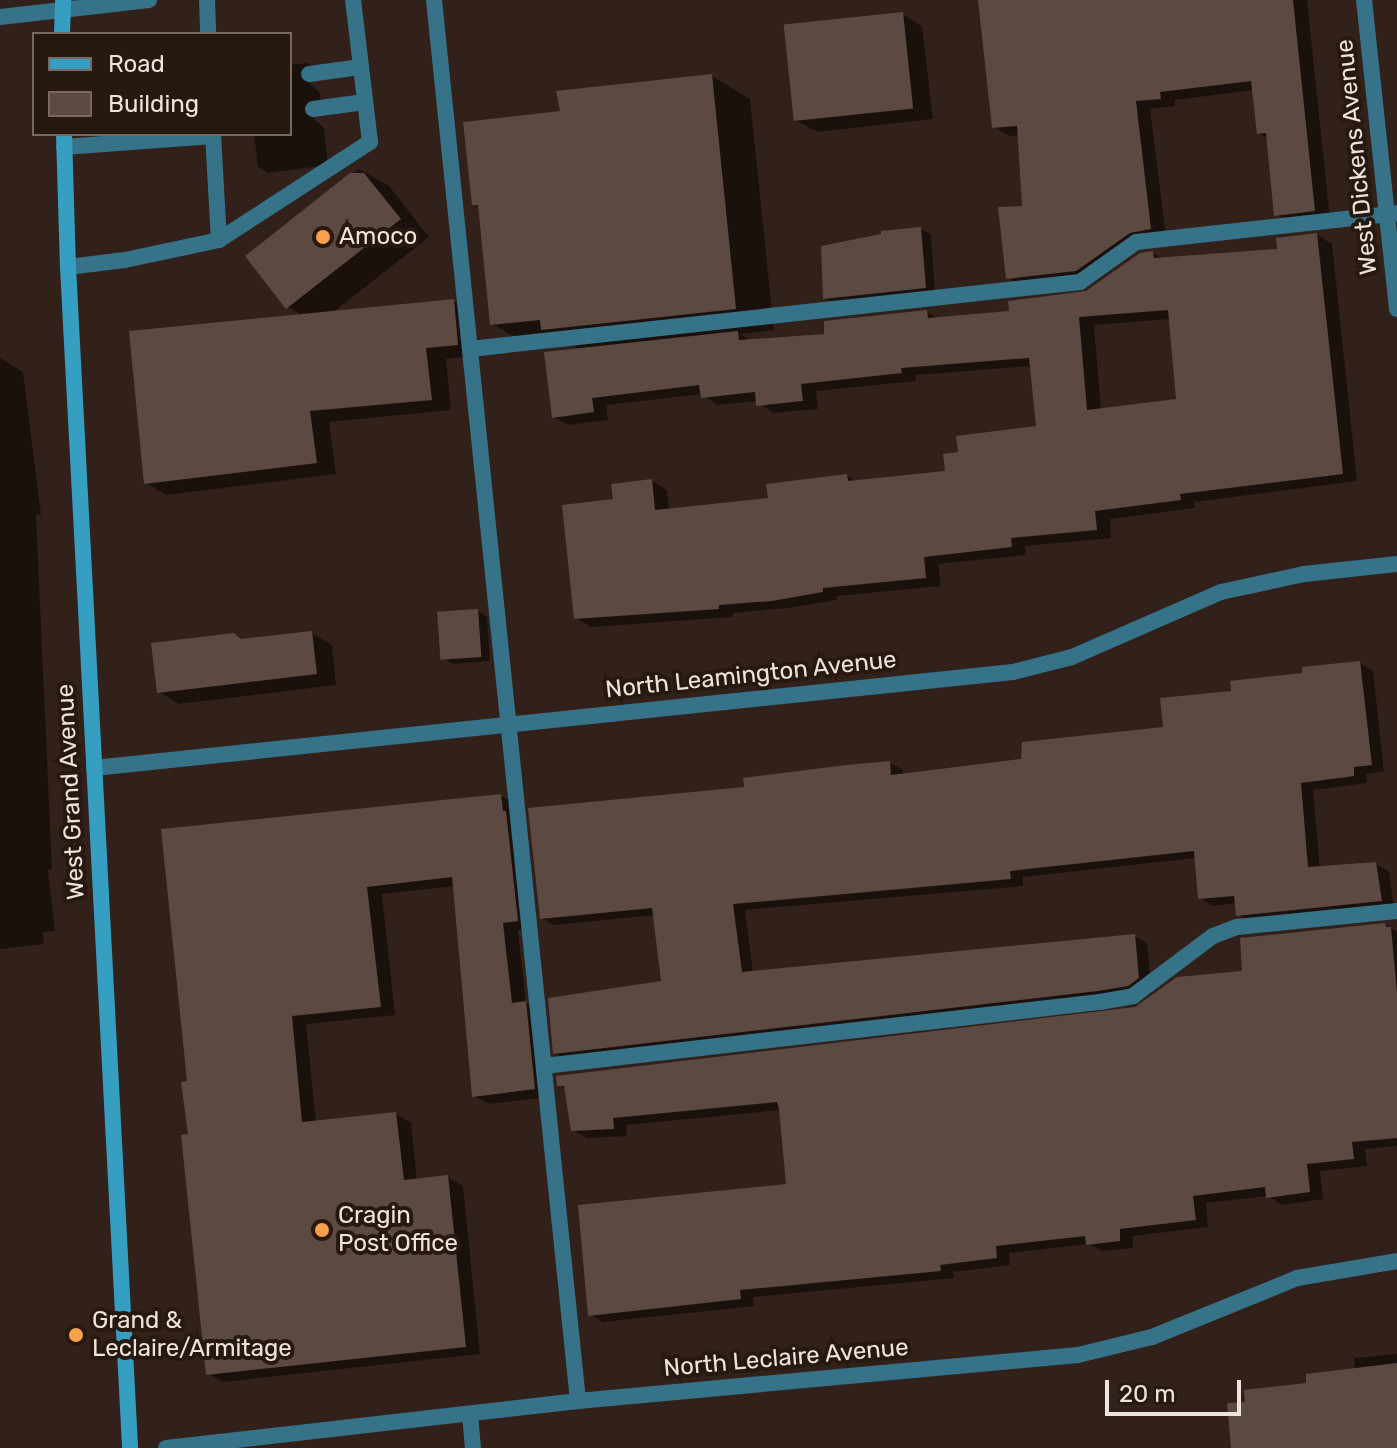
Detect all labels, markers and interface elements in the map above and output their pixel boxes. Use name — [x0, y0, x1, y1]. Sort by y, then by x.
legend — [32, 32, 292, 136]
street label: West Dickens Avenue — [1330, 38, 1384, 276]
text: Road — [108, 50, 165, 78]
text: Building — [108, 90, 199, 118]
place label: Amoco — [339, 223, 417, 251]
marker: Amoco — [314, 228, 332, 246]
street label: North Leamington Avenue — [604, 645, 898, 705]
street label: West Grand Avenue — [51, 683, 91, 901]
place label: Cragin Post Office — [338, 1202, 458, 1258]
marker: Cragin Post Office — [313, 1221, 331, 1239]
place label: Grand & Leclaire/Armitage — [92, 1307, 292, 1363]
marker: Grand & Leclaire/Armitage — [67, 1326, 85, 1344]
street label: North Leclaire Avenue — [662, 1333, 910, 1383]
scale bar — [1109, 1364, 1245, 1414]
text: 20 m — [1119, 1380, 1176, 1408]

